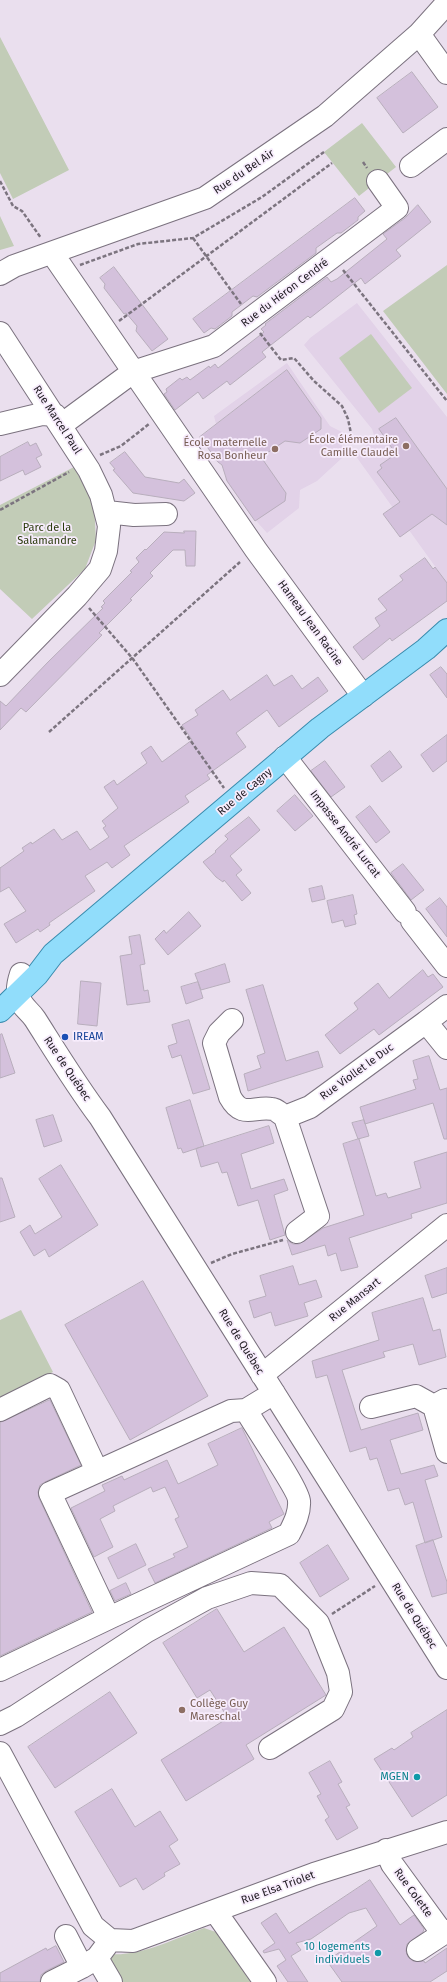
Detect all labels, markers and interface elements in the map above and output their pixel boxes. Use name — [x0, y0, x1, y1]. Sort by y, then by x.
street label: Rue du Bel Air — [211, 147, 277, 197]
street label: Rue du Héron Cendré — [239, 256, 331, 330]
street label: Rue Marcel Paul — [30, 383, 84, 457]
place label: École élémentaire Camille Claudel — [309, 433, 398, 459]
place label: École maternelle Rosa Bonheur — [184, 436, 267, 462]
marker: École élémentaire Camille Claudel — [401, 441, 411, 451]
marker: École maternelle Rosa Bonheur — [270, 444, 280, 454]
park label: Parc de la Salamandre — [17, 521, 77, 547]
street label: Hameau Jean Racine — [275, 578, 345, 668]
street label: Rue de Cagny — [215, 765, 275, 819]
street label: Impasse André Lurcat — [307, 788, 383, 880]
place label: IREAM — [73, 1030, 104, 1044]
marker: IREAM — [60, 1032, 70, 1042]
street label: Rue de Québec — [40, 1034, 94, 1104]
street label: Rue Viollet le Duc — [318, 1041, 396, 1103]
street label: Rue Mansart — [327, 1275, 383, 1325]
street label: Rue de Québec — [215, 1307, 267, 1377]
street label: Rue de Québec — [388, 1581, 440, 1651]
place label: Collège Guy Mareschal — [190, 1697, 248, 1723]
marker: Collège Guy Mareschal — [177, 1705, 187, 1715]
place label: MGEN — [380, 1770, 409, 1784]
marker: MGEN — [412, 1772, 422, 1782]
street label: Rue Colette — [391, 1866, 435, 1920]
street label: Rue Elsa Triolet — [239, 1869, 317, 1907]
place label: 10 logements individuels — [304, 1940, 370, 1966]
marker: 10 logements individuels — [373, 1948, 383, 1958]

